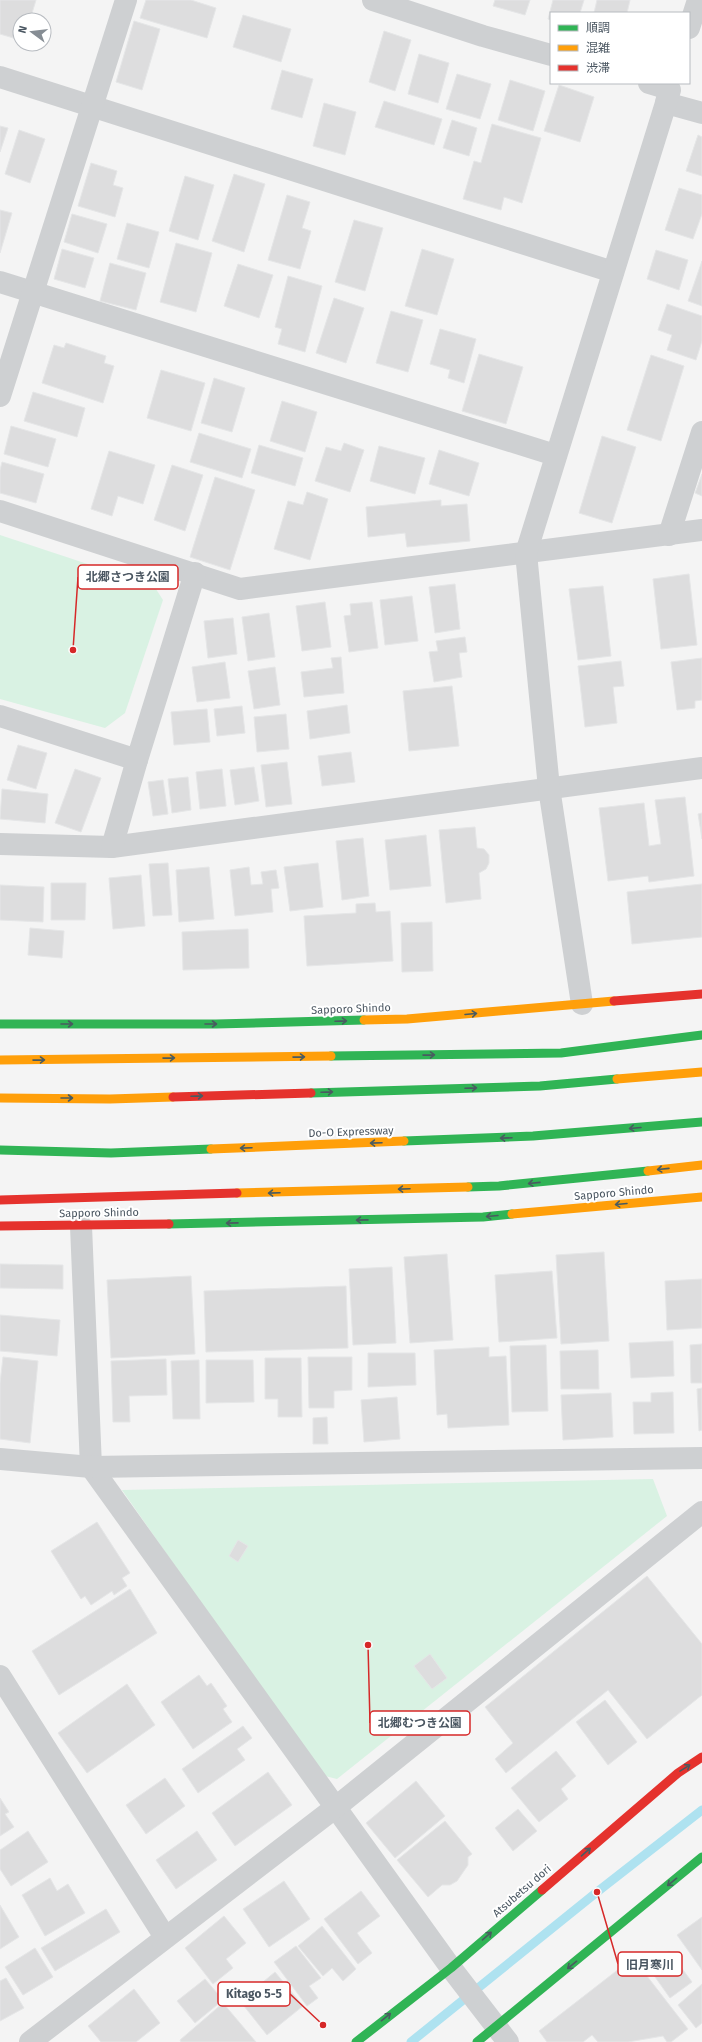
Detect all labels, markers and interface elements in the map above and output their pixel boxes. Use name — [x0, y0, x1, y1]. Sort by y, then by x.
north arrow — [12, 12, 52, 52]
legend — [550, 12, 690, 84]
text: 順調 — [586, 21, 610, 35]
text: N — [16, 24, 30, 35]
text: 混雑 — [586, 41, 610, 55]
text: 渋滞 — [586, 61, 610, 75]
callout: 北郷さつき公園 — [78, 565, 178, 589]
text: 北郷さつき公園 — [86, 570, 170, 584]
street label: Sapporo Shindo — [311, 1001, 391, 1017]
one-way arrow — [464, 1010, 477, 1017]
one-way arrow — [334, 1017, 347, 1025]
one-way arrow — [60, 1020, 73, 1028]
one-way arrow — [204, 1020, 217, 1028]
one-way arrow — [422, 1051, 435, 1059]
one-way arrow — [292, 1053, 305, 1061]
one-way arrow — [162, 1054, 175, 1062]
one-way arrow — [32, 1056, 45, 1063]
one-way arrow — [464, 1085, 477, 1092]
one-way arrow — [320, 1089, 333, 1096]
one-way arrow — [190, 1092, 203, 1100]
one-way arrow — [60, 1094, 73, 1102]
street label: Do-O Expressway — [308, 1124, 394, 1140]
one-way arrow — [629, 1124, 642, 1131]
one-way arrow — [500, 1134, 513, 1141]
one-way arrow — [370, 1139, 383, 1146]
one-way arrow — [240, 1144, 253, 1152]
one-way arrow — [657, 1166, 670, 1173]
one-way arrow — [528, 1179, 541, 1186]
street label: Sapporo Shindo — [574, 1183, 654, 1203]
one-way arrow — [398, 1185, 411, 1193]
one-way arrow — [268, 1189, 281, 1197]
one-way arrow — [615, 1201, 628, 1208]
street label: Sapporo Shindo — [59, 1206, 139, 1220]
one-way arrow — [486, 1213, 499, 1220]
one-way arrow — [356, 1216, 369, 1224]
one-way arrow — [226, 1219, 239, 1227]
callout: 北郷むつき公園 — [370, 1711, 470, 1735]
text: 北郷むつき公園 — [378, 1716, 462, 1730]
one-way arrow — [679, 1764, 690, 1772]
one-way arrow — [581, 1847, 591, 1856]
street label: Atsubetsu dori — [490, 1862, 554, 1920]
one-way arrow — [667, 1878, 677, 1887]
one-way arrow — [482, 1932, 493, 1941]
callout: 旧月寒川 — [618, 1952, 682, 1976]
text: 旧月寒川 — [626, 1958, 674, 1972]
one-way arrow — [566, 1960, 577, 1969]
callout: Kitago 5-5 — [218, 1982, 290, 2006]
text: Kitago 5-5 — [226, 1987, 282, 2001]
one-way arrow — [381, 2013, 391, 2022]

